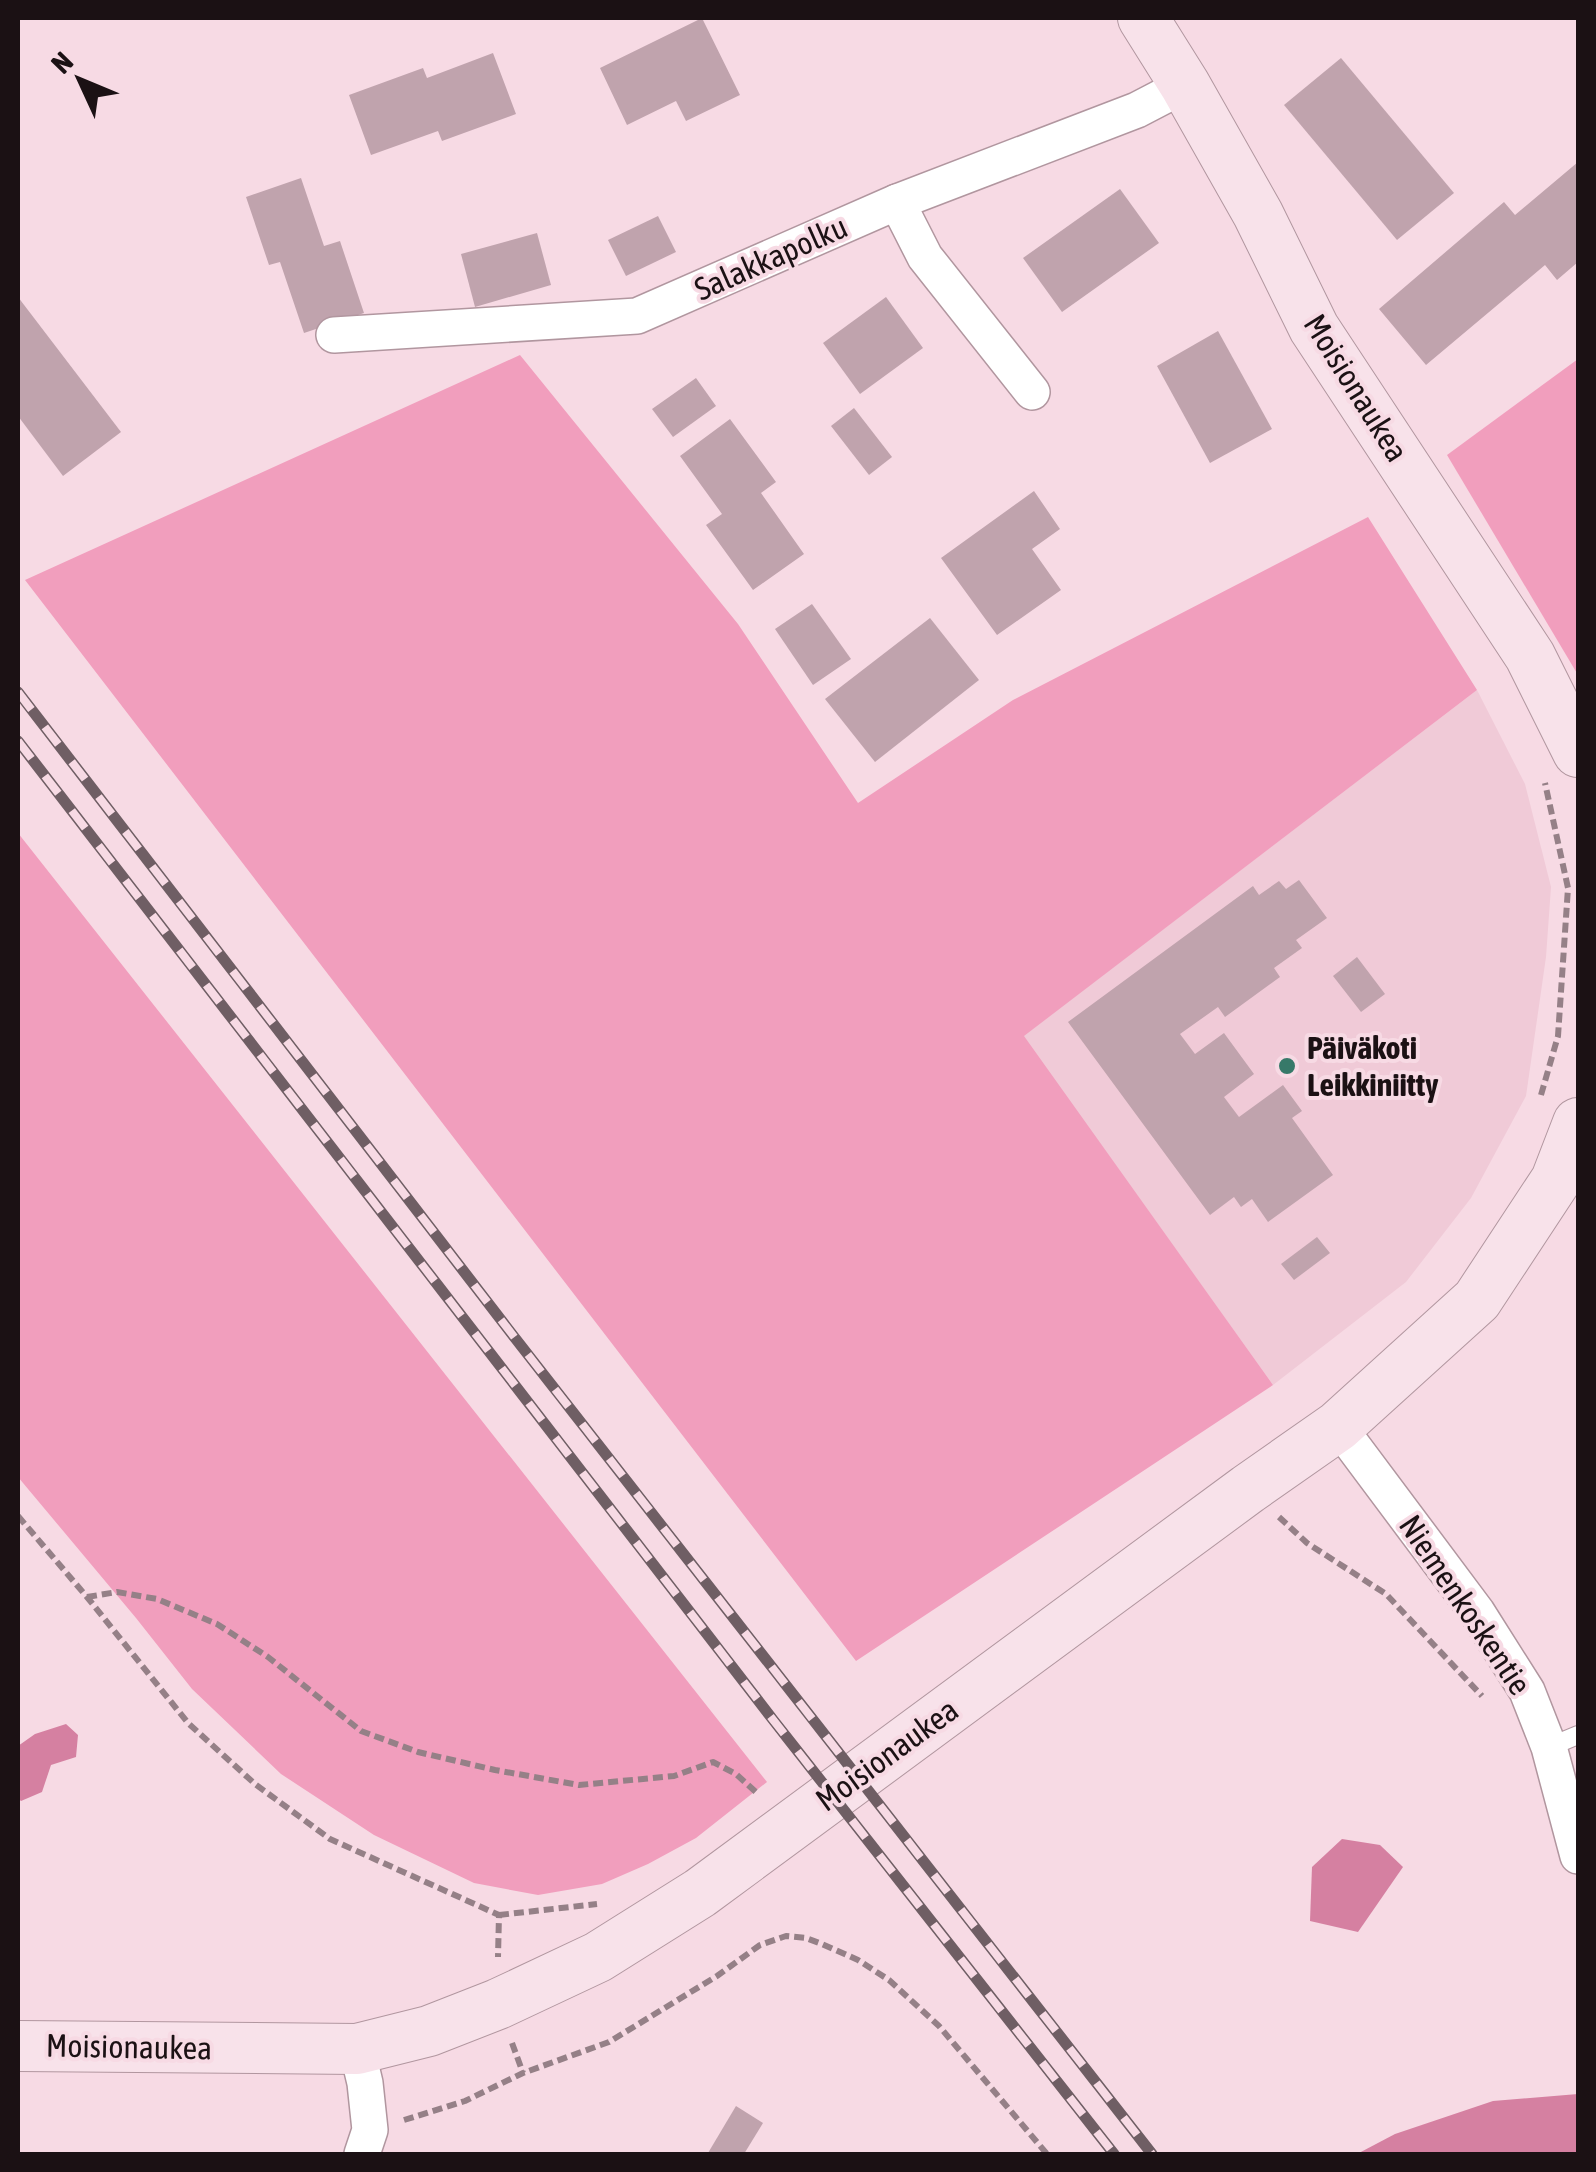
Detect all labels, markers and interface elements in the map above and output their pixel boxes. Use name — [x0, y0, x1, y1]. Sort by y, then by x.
north arrow — [30, 30, 130, 130]
text: N — [45, 46, 79, 80]
street label: Salakkapolku — [689, 208, 853, 308]
street label: Moisionaukea — [1297, 307, 1416, 468]
place label: Päiväkoti Leikkiniitty — [1307, 1029, 1439, 1103]
marker: Päiväkoti Leikkiniitty — [1276, 1055, 1298, 1077]
street label: Niemenkoskentie — [1392, 1508, 1539, 1701]
street label: Moisionaukea — [809, 1691, 965, 1818]
street label: Moisionaukea — [46, 2027, 212, 2066]

